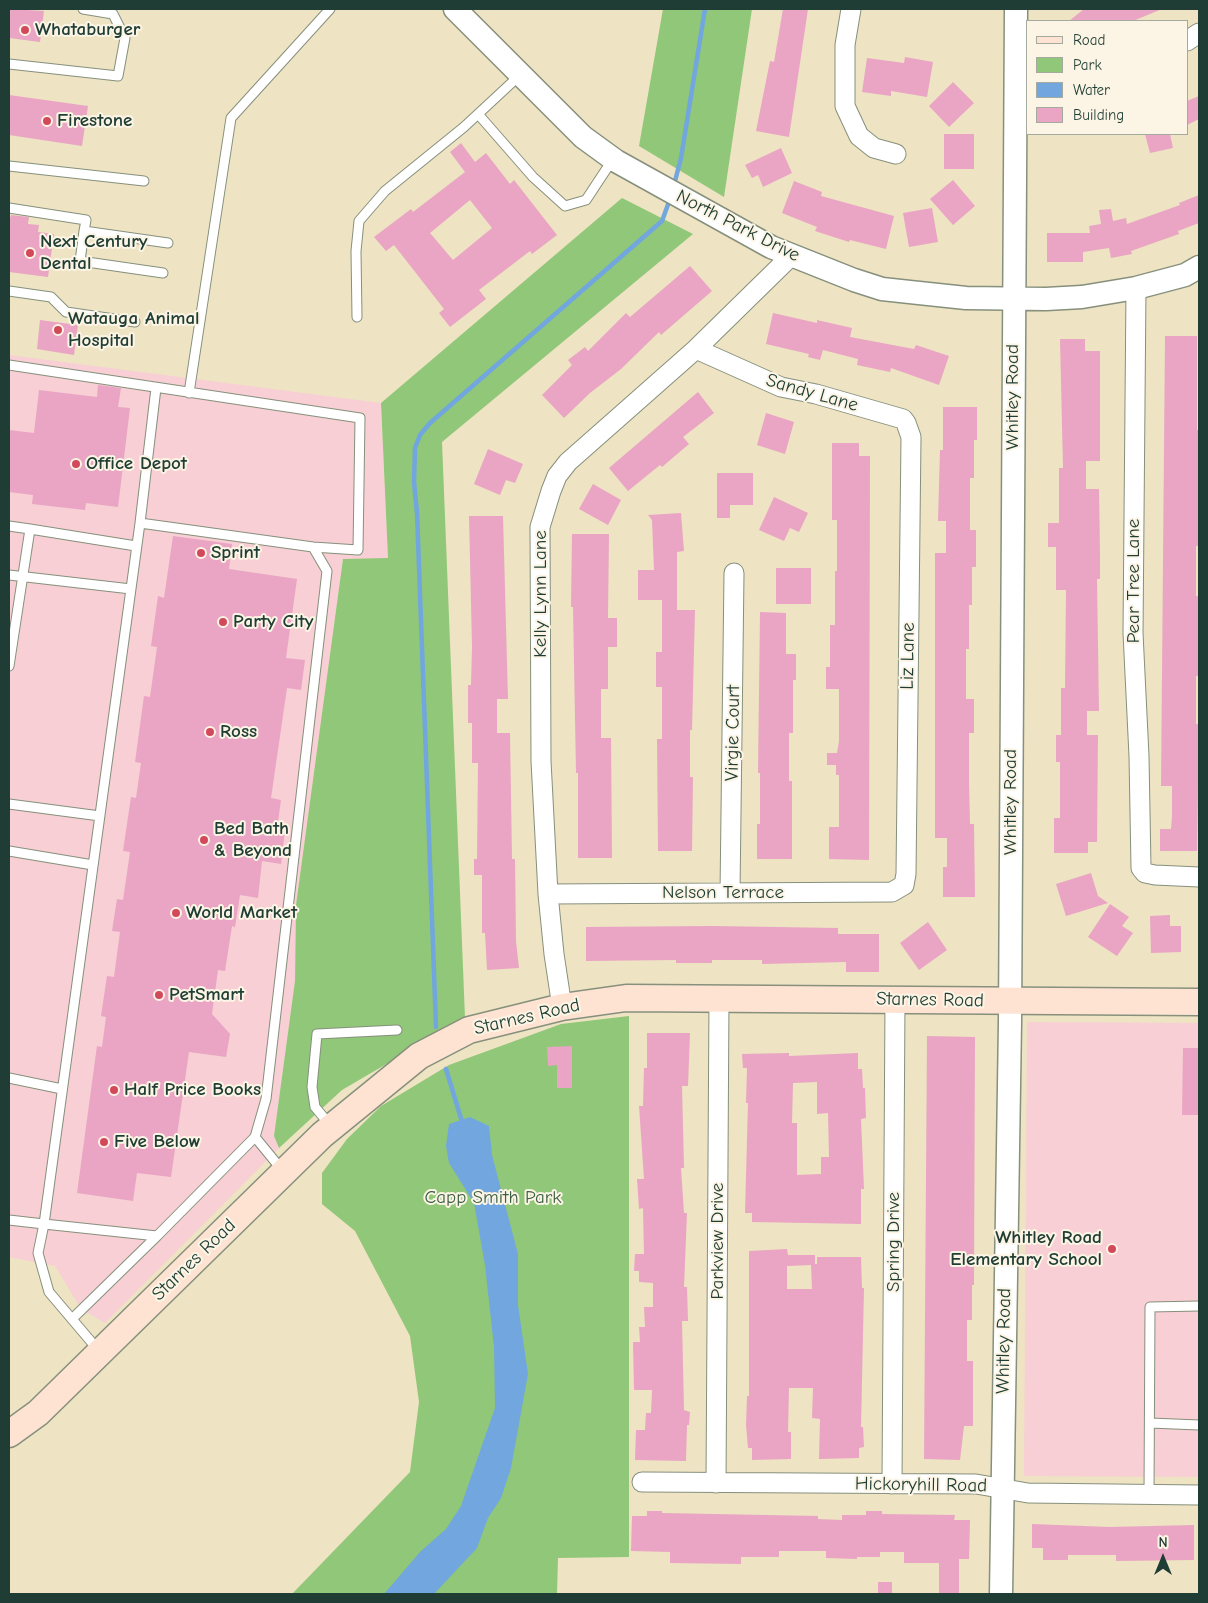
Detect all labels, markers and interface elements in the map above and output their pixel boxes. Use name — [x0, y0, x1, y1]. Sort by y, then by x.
place label: Whataburger — [35, 19, 141, 41]
legend — [1026, 20, 1188, 135]
marker: Whataburger — [19, 24, 31, 36]
text: Road — [1073, 31, 1105, 49]
text: Park — [1073, 56, 1102, 74]
text: Water — [1073, 81, 1110, 99]
text: Building — [1073, 106, 1124, 124]
place label: Firestone — [57, 110, 132, 132]
marker: Firestone — [41, 115, 53, 127]
street label: North Park Drive — [672, 185, 804, 267]
place label: Next Century Dental — [40, 231, 148, 275]
marker: Next Century Dental — [24, 247, 36, 259]
place label: Watauga Animal Hospital — [68, 308, 200, 352]
marker: Watauga Animal Hospital — [52, 324, 64, 336]
street label: Whitley Road — [1002, 344, 1024, 450]
street label: Sandy Lane — [763, 369, 861, 417]
place label: Office Depot — [86, 453, 187, 475]
marker: Office Depot — [70, 458, 82, 470]
street label: Pear Tree Lane — [1123, 519, 1145, 643]
street label: Kelly Lynn Lane — [530, 530, 552, 658]
place label: Sprint — [211, 542, 260, 564]
marker: Sprint — [195, 547, 207, 559]
place label: Party City — [233, 611, 313, 633]
marker: Party City — [217, 616, 229, 628]
street label: Liz Lane — [896, 622, 920, 690]
street label: Virgie Court — [721, 685, 745, 781]
place label: Ross — [220, 721, 257, 743]
marker: Ross — [204, 726, 216, 738]
street label: Whitley Road — [1000, 749, 1022, 855]
place label: Bed Bath & Beyond — [214, 818, 292, 862]
marker: Bed Bath & Beyond — [198, 834, 210, 846]
street label: Nelson Terrace — [662, 882, 784, 904]
place label: World Market — [186, 902, 297, 924]
marker: World Market — [170, 907, 182, 919]
place label: PetSmart — [169, 984, 244, 1006]
street label: Starnes Road — [876, 988, 984, 1012]
marker: PetSmart — [153, 989, 165, 1001]
street label: Starnes Road — [472, 994, 582, 1040]
place label: Half Price Books — [124, 1079, 261, 1101]
marker: Half Price Books — [108, 1084, 120, 1096]
place label: Five Below — [114, 1131, 201, 1153]
marker: Five Below — [98, 1136, 110, 1148]
street label: Parkview Drive — [707, 1183, 729, 1299]
park label: Capp Smith Park — [425, 1187, 561, 1209]
street label: Spring Drive — [883, 1192, 905, 1292]
street label: Starnes Road — [147, 1214, 241, 1306]
place label: Whitley Road Elementary School — [950, 1227, 1102, 1271]
marker: Whitley Road Elementary School — [1106, 1243, 1118, 1255]
street label: Whitley Road — [992, 1288, 1016, 1394]
street label: Hickoryhill Road — [855, 1472, 987, 1498]
north arrow — [1138, 1533, 1188, 1583]
text: N — [1158, 1534, 1168, 1551]

